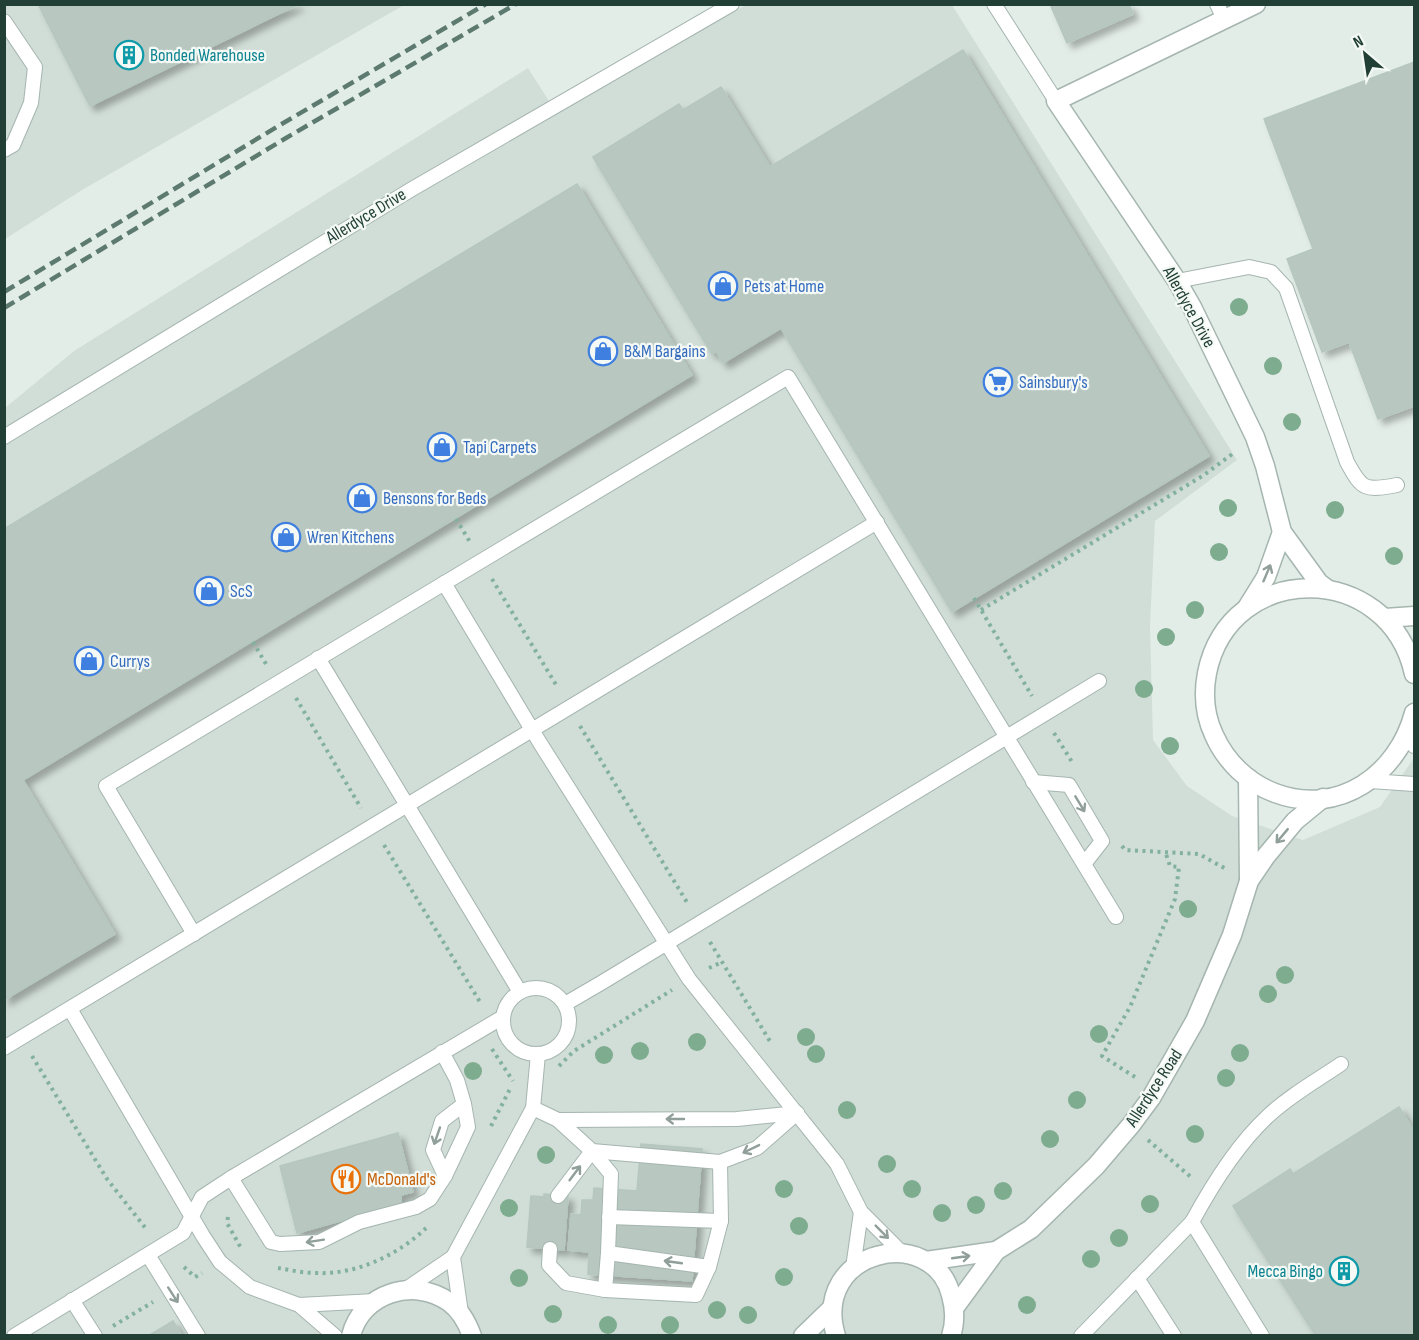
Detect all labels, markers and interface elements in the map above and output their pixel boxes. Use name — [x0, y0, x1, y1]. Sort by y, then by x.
north arrow — [1335, 24, 1395, 84]
text: N — [1350, 32, 1367, 53]
building icon: Bonded Warehouse — [113, 39, 145, 71]
place label: Bonded Warehouse — [150, 45, 265, 66]
street label: Allerdyce Drive — [321, 184, 410, 249]
street label: Allerdyce Drive — [1158, 262, 1220, 351]
shop icon: Pets at Home — [707, 270, 739, 302]
place label: Pets at Home — [744, 276, 824, 297]
shop icon: B&M Bargains — [587, 335, 619, 367]
place label: B&M Bargains — [624, 341, 706, 362]
supermarket icon: Sainsbury's — [982, 366, 1014, 398]
place label: Sainsbury's — [1019, 372, 1088, 393]
shop icon: Tapi Carpets — [426, 431, 458, 463]
place label: Tapi Carpets — [463, 437, 537, 458]
shop icon: Bensons for Beds — [346, 482, 378, 514]
place label: Bensons for Beds — [383, 488, 486, 509]
shop icon: Wren Kitchens — [270, 521, 302, 553]
place label: Wren Kitchens — [307, 527, 394, 548]
one-way arrow — [1262, 564, 1273, 582]
shop icon: ScS — [193, 575, 225, 607]
place label: ScS — [230, 581, 253, 602]
shop icon: Currys — [73, 645, 105, 677]
place label: Currys — [110, 651, 150, 672]
one-way arrow — [1075, 795, 1087, 812]
one-way arrow — [1275, 828, 1289, 843]
street label: Allerdyce Road — [1121, 1045, 1187, 1132]
one-way arrow — [666, 1113, 686, 1125]
one-way arrow — [431, 1126, 442, 1145]
one-way arrow — [742, 1144, 760, 1156]
restaurant icon: McDonald's — [330, 1163, 362, 1195]
one-way arrow — [569, 1166, 582, 1182]
place label: McDonald's — [367, 1169, 436, 1190]
one-way arrow — [874, 1225, 889, 1240]
one-way arrow — [305, 1235, 325, 1246]
one-way arrow — [951, 1251, 971, 1262]
building icon: Mecca Bingo — [1328, 1255, 1360, 1287]
one-way arrow — [664, 1257, 684, 1268]
place label: Mecca Bingo — [1248, 1261, 1323, 1282]
one-way arrow — [166, 1287, 179, 1304]

